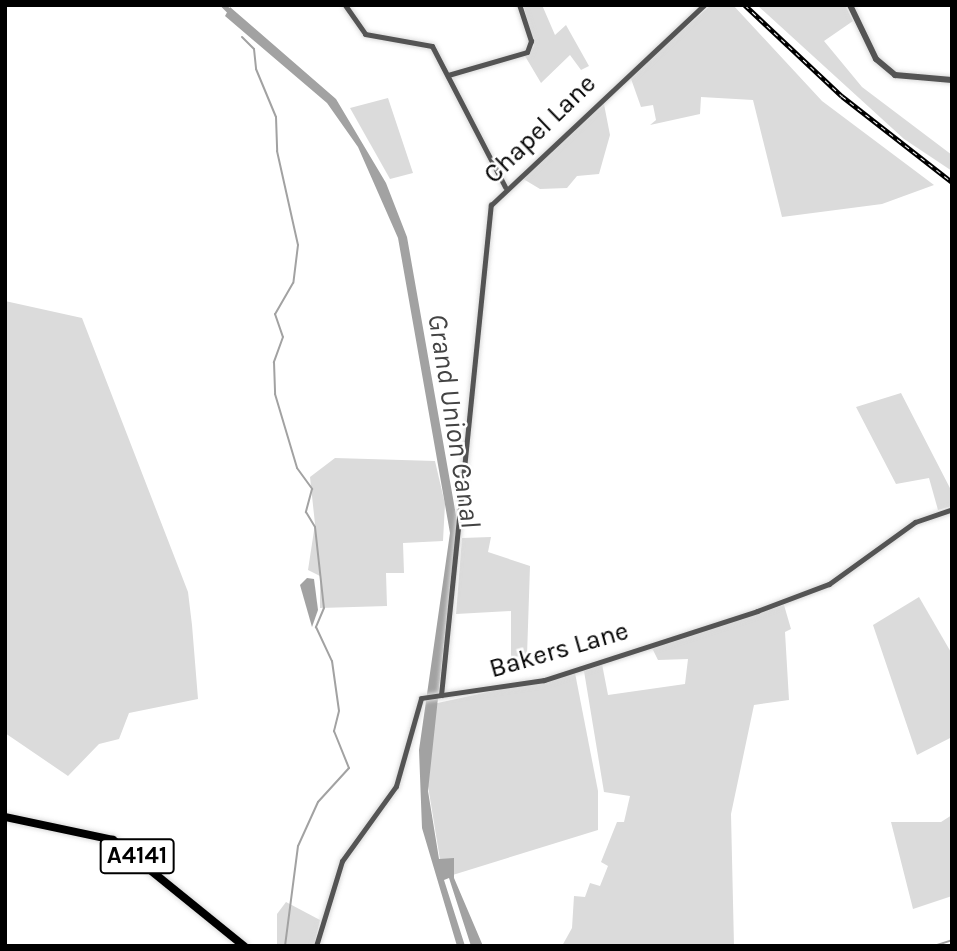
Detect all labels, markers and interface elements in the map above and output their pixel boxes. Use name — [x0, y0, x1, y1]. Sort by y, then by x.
street label: Chapel Lane — [478, 68, 602, 190]
water label: Grand Union Canal — [420, 312, 488, 530]
street label: Bakers Lane — [486, 615, 632, 685]
road number: A4141 — [99, 836, 176, 876]

